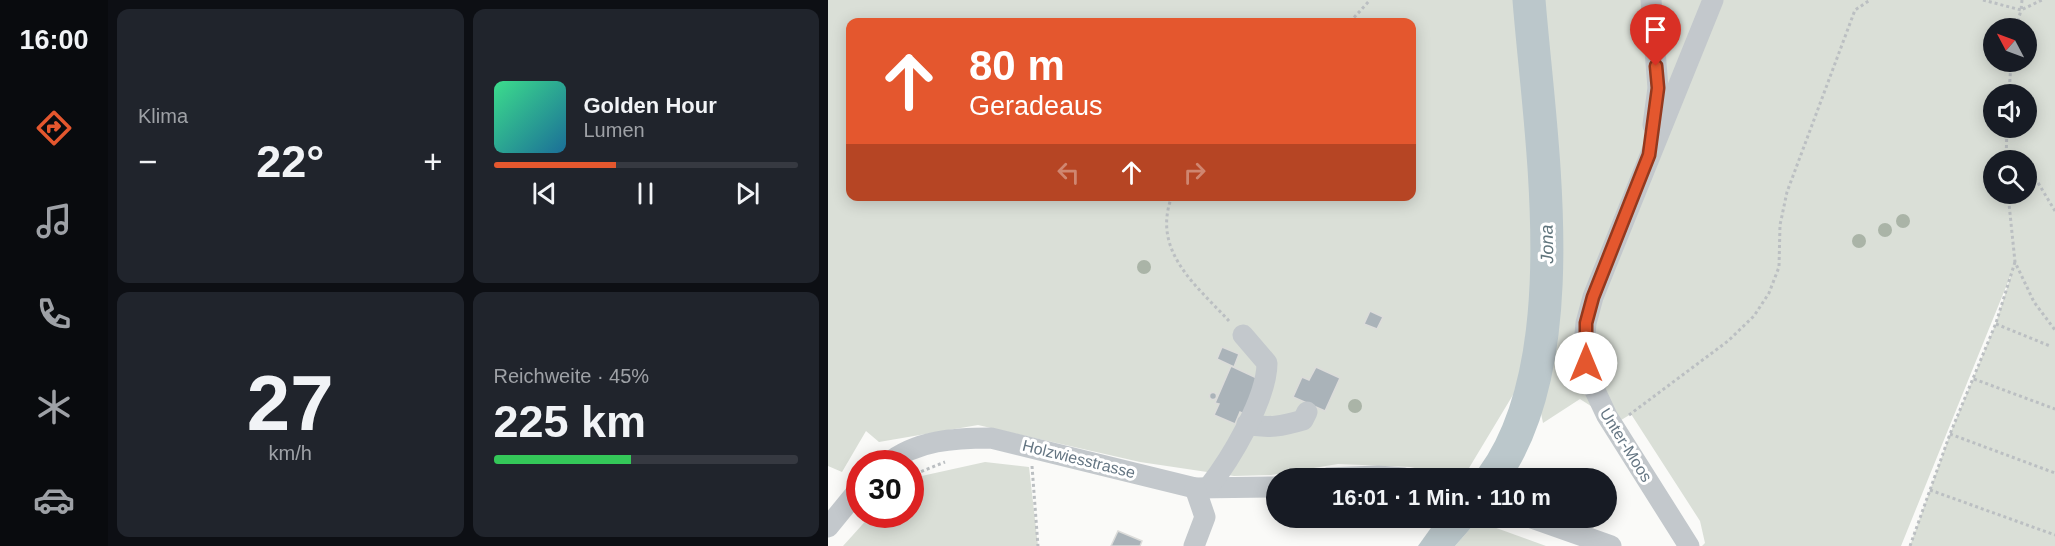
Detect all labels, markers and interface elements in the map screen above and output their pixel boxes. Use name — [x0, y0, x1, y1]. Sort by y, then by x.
pin — [1630, 4, 1681, 66]
icon: arrive — [1639, 13, 1672, 46]
north arrow — [1983, 18, 2037, 72]
map controls — [1983, 18, 2037, 204]
text: 16:00 — [19, 25, 89, 55]
icon: ahead — [870, 42, 948, 120]
text: 80 m — [969, 42, 1065, 89]
button: sound — [1983, 84, 2037, 138]
text: Geradeaus — [969, 91, 1103, 121]
text: Golden Hour — [584, 93, 717, 118]
text: Klima — [138, 105, 188, 127]
icon: directions — [33, 107, 75, 149]
text: Lumen — [584, 119, 645, 141]
text: 22° — [256, 136, 324, 187]
text: − — [138, 143, 157, 180]
text: + — [423, 143, 443, 180]
button: search — [1983, 150, 2037, 204]
icon: left — [1052, 156, 1085, 189]
icon: ahead — [1115, 156, 1148, 189]
icon: right — [1178, 156, 1211, 189]
icon: previous — [528, 177, 561, 210]
icon: pause — [629, 177, 662, 210]
icon: next — [731, 177, 764, 210]
icon: music — [33, 200, 75, 242]
water label: Jona — [1537, 224, 1557, 265]
icon: phone — [33, 293, 75, 335]
position arrow — [1554, 331, 1618, 395]
text: 27 — [247, 359, 334, 447]
text: Reichweite · 45% — [494, 365, 649, 387]
icon: climate — [33, 386, 75, 428]
text: 225 km — [494, 396, 646, 447]
street label: Unter-Moos — [1597, 405, 1655, 485]
street label: Holzwiesstrasse — [1021, 437, 1137, 481]
text: km/h — [269, 442, 312, 464]
speed limit sign: 30 — [846, 450, 924, 528]
icon: car — [33, 479, 75, 521]
text: 16:01 · 1 Min. · 110 m — [1332, 485, 1551, 510]

